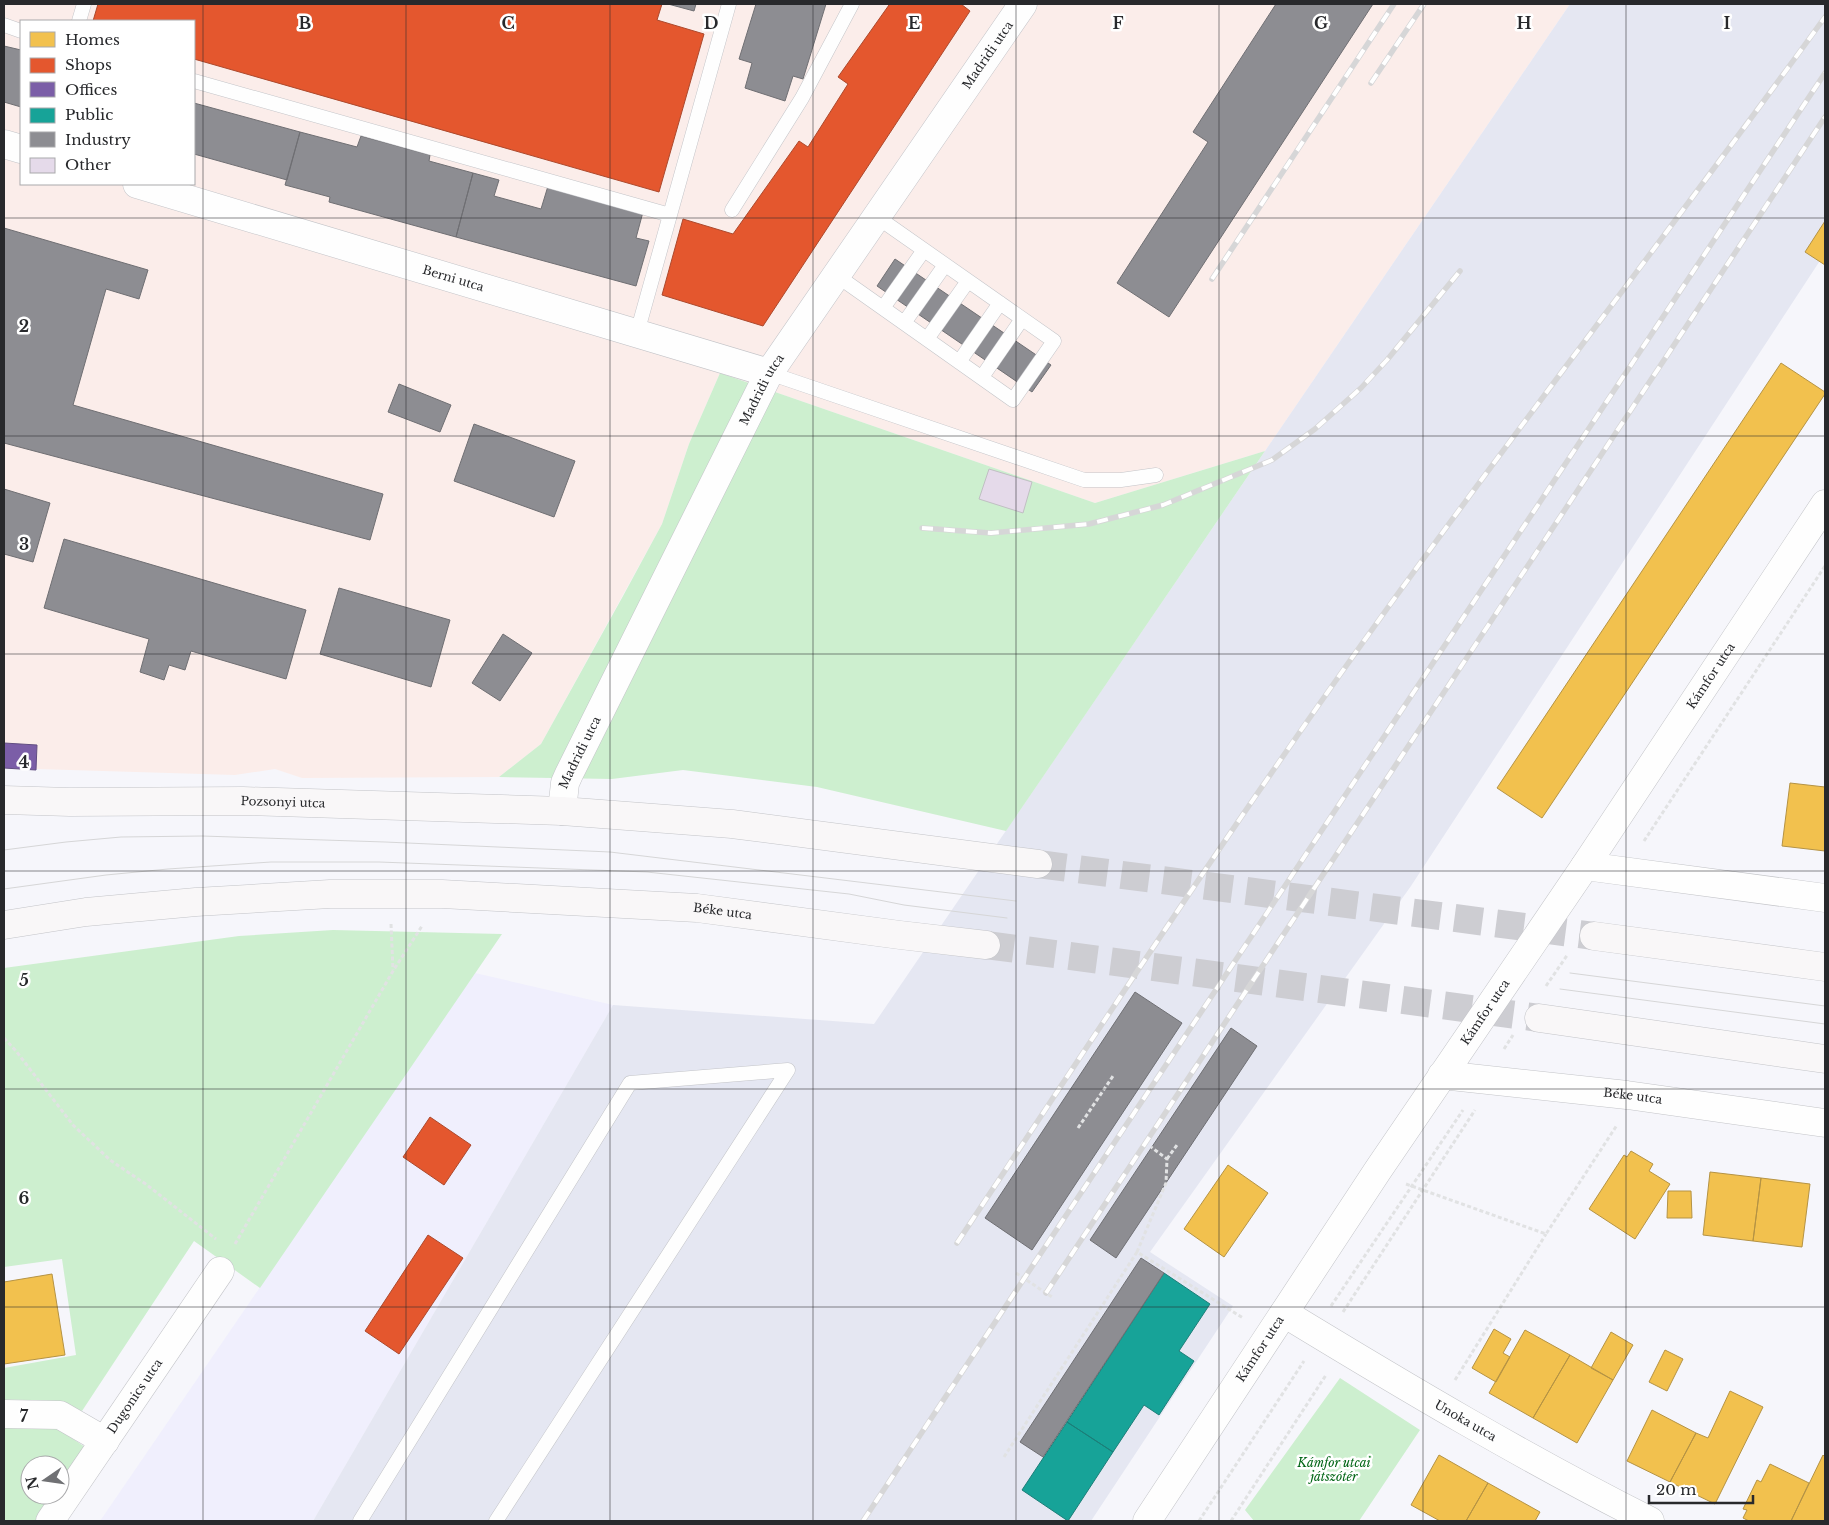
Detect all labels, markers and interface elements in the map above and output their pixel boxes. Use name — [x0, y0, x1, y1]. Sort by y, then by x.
text: B — [299, 13, 312, 33]
text: C — [501, 13, 515, 33]
text: D — [704, 13, 718, 33]
text: E — [908, 13, 920, 33]
text: F — [1112, 13, 1124, 33]
text: G — [1314, 13, 1328, 33]
text: H — [1516, 13, 1532, 33]
text: I — [1724, 13, 1731, 33]
street label: Madridi utca — [959, 18, 1016, 92]
legend — [20, 20, 195, 185]
text: Homes — [65, 30, 120, 49]
text: Shops — [65, 55, 112, 74]
text: Offices — [65, 80, 117, 99]
text: Public — [65, 105, 113, 124]
text: Industry — [65, 130, 131, 149]
text: Other — [65, 155, 112, 174]
street label: Berni utca — [421, 262, 486, 294]
text: 2 — [19, 316, 29, 336]
street label: Madridi utca — [736, 351, 787, 428]
text: 3 — [19, 534, 29, 554]
street label: Kámfor utca — [1683, 640, 1738, 712]
street label: Madridi utca — [555, 713, 604, 791]
text: 4 — [19, 752, 29, 772]
street label: Pozsonyi utca — [240, 793, 326, 811]
street label: Béke utca — [692, 900, 753, 922]
text: 5 — [19, 970, 29, 990]
street label: Kámfor utca — [1457, 976, 1513, 1048]
street label: Béke utca — [1603, 1085, 1664, 1107]
text: 6 — [19, 1188, 30, 1208]
street label: Kámfor utca — [1233, 1312, 1287, 1385]
street label: Dugonics utca — [104, 1355, 165, 1436]
street label: Unoka utca — [1432, 1397, 1500, 1444]
text: 7 — [20, 1406, 29, 1426]
north arrow — [20, 1455, 70, 1505]
park label: Kámfor utcai játszótér — [1296, 1455, 1372, 1484]
scale bar — [1649, 1472, 1753, 1504]
text: N — [22, 1474, 43, 1491]
text: 20 m — [1656, 1480, 1696, 1499]

